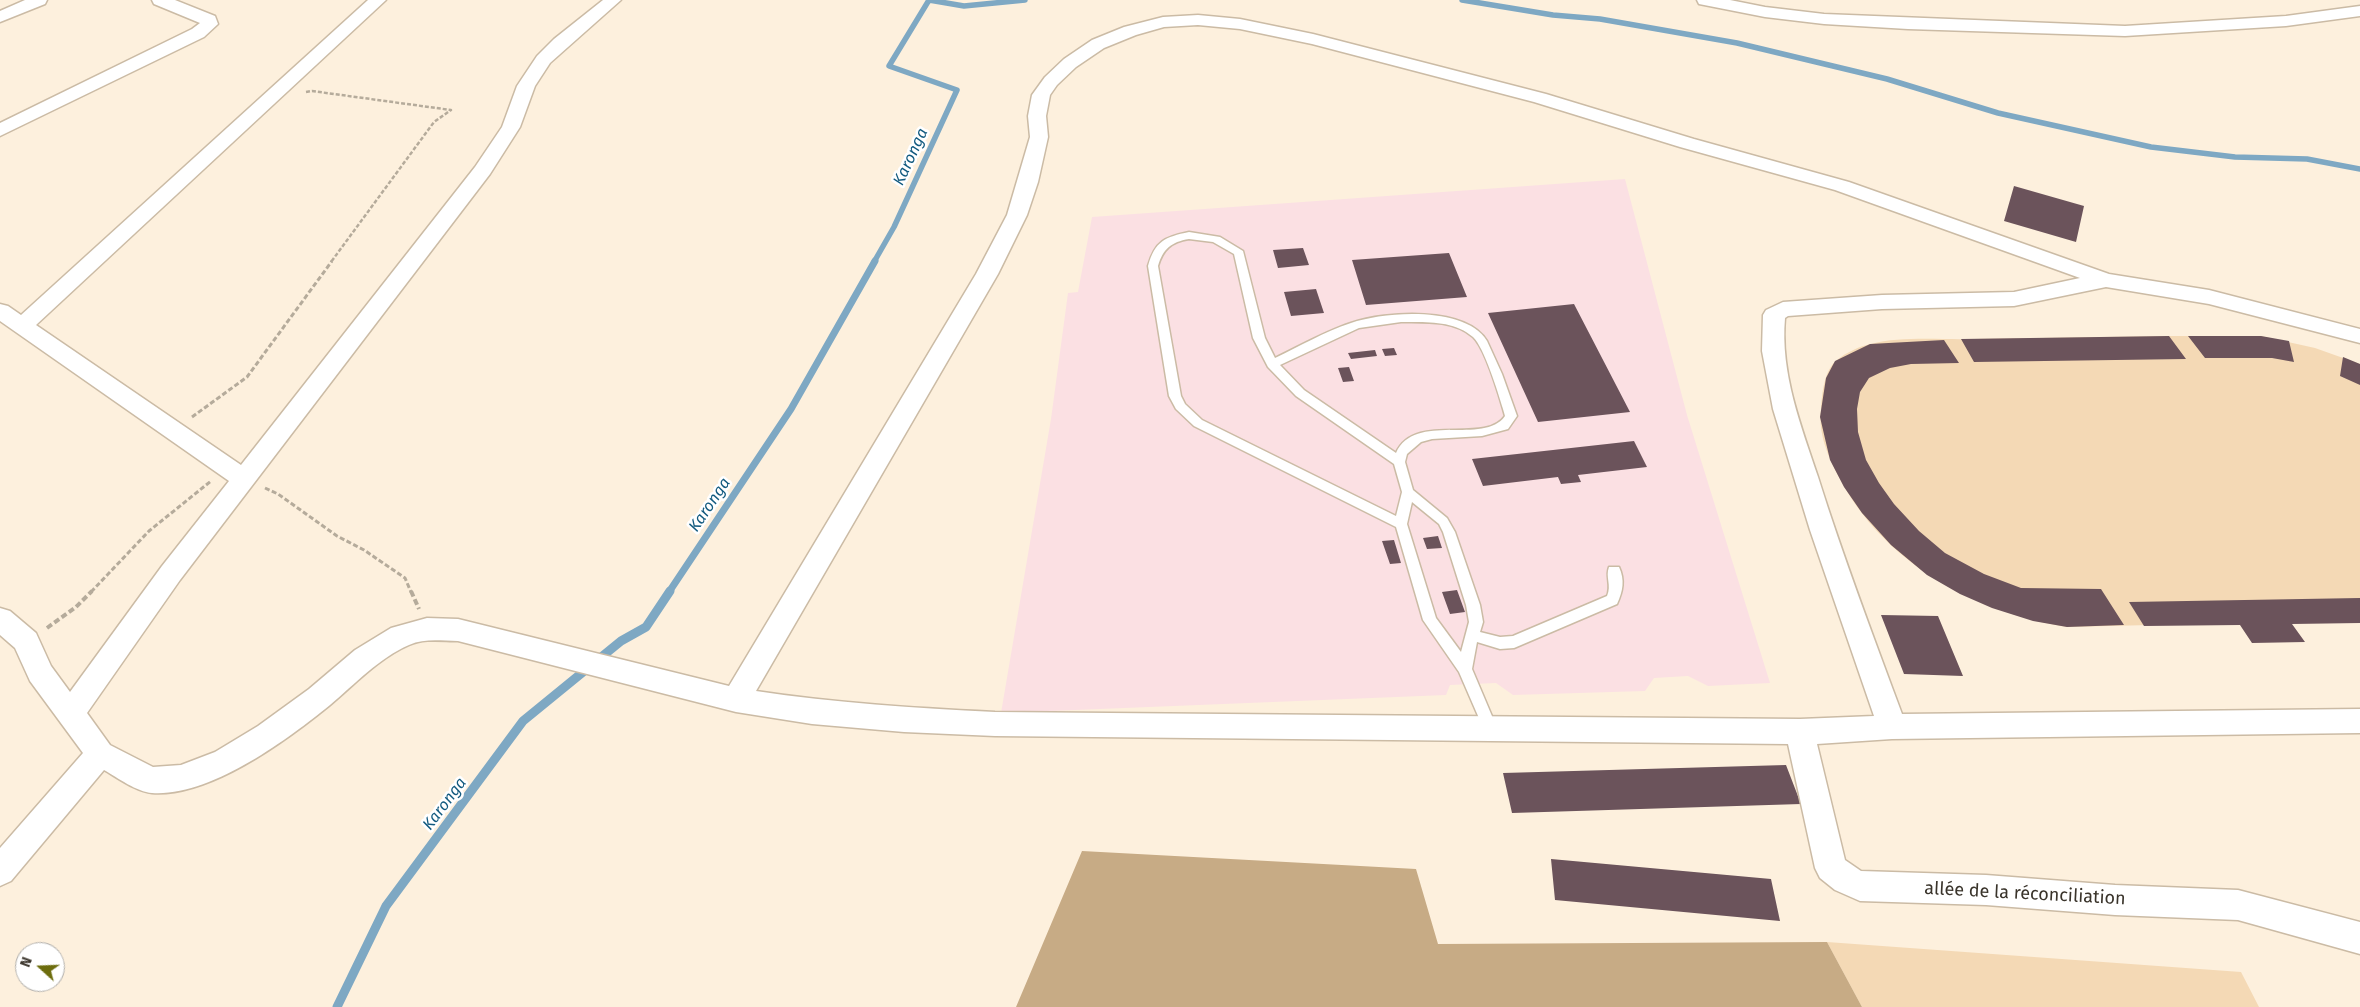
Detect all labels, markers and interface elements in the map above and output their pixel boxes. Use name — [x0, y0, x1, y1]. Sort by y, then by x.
water label: Karonga — [889, 125, 933, 189]
water label: Karonga — [685, 474, 735, 536]
water label: Karonga — [419, 774, 471, 834]
street label: allée de la réconciliation — [1924, 878, 2126, 910]
north arrow — [15, 942, 65, 992]
text: N — [17, 955, 36, 969]

